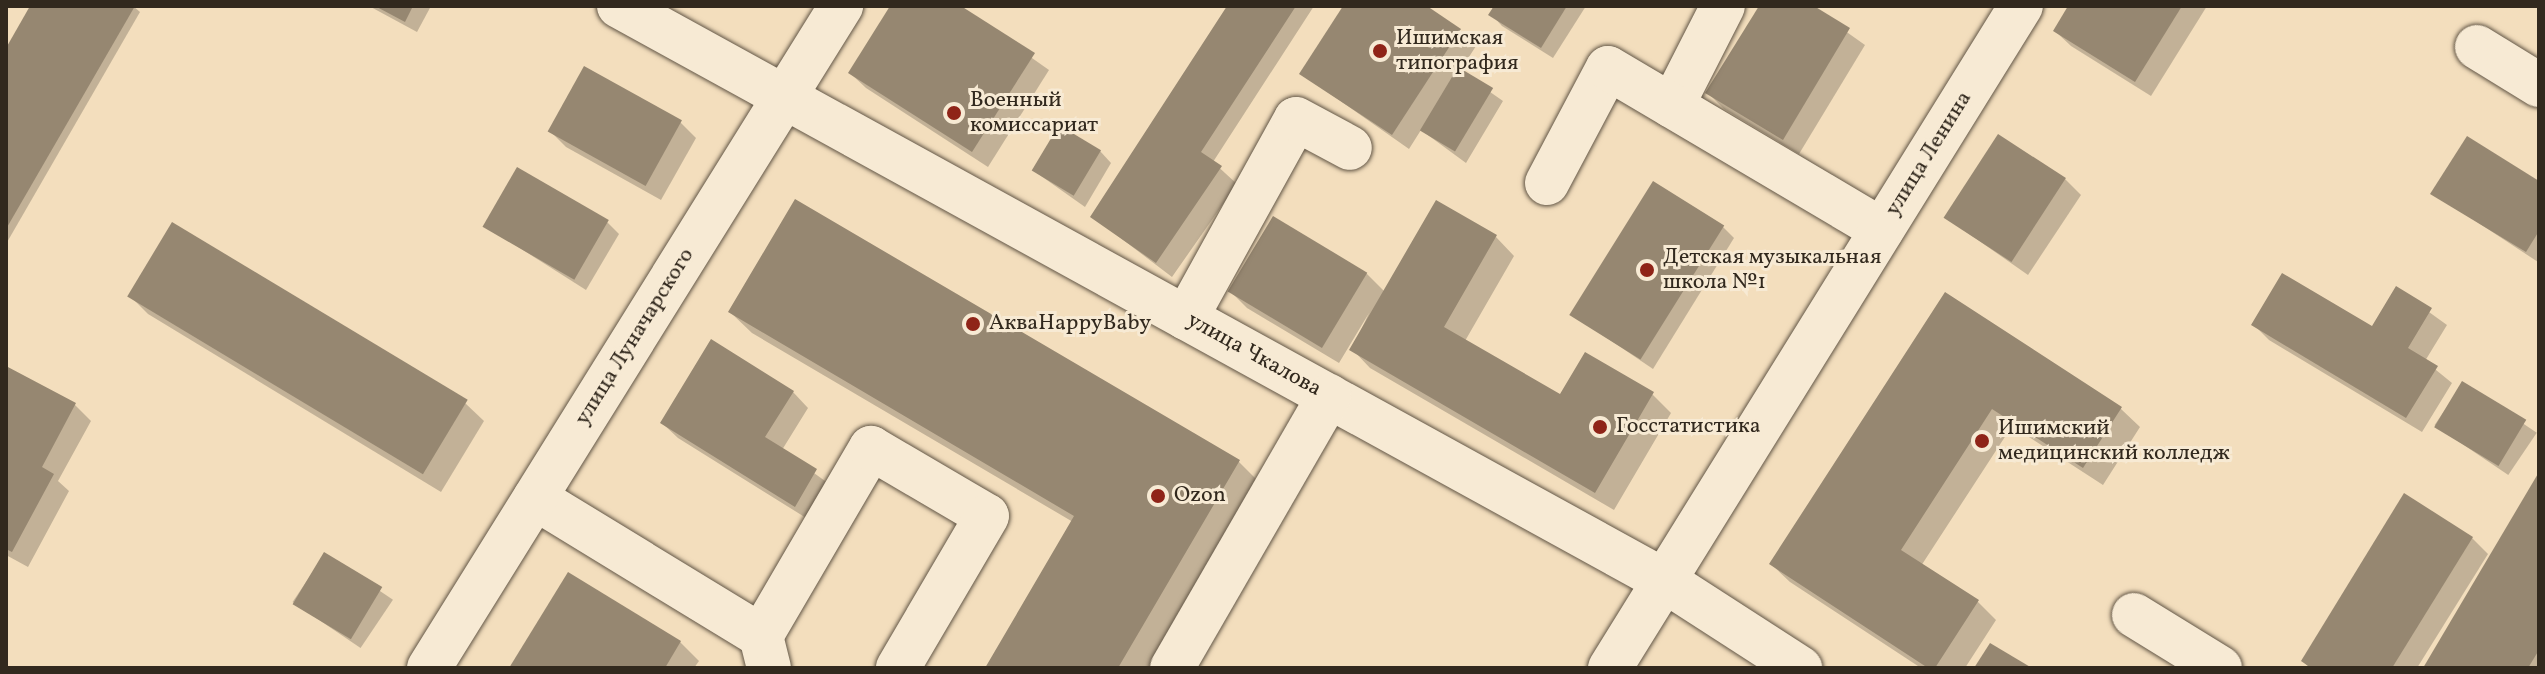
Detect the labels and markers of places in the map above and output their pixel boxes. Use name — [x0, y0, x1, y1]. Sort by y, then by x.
place label: Ишимская типография — [1396, 25, 1518, 76]
marker: Ишимская типография — [1371, 42, 1389, 60]
place label: Военный комиссариат — [970, 87, 1098, 138]
marker: Военный комиссариат — [945, 104, 963, 122]
place label: Детская музыкальная школа №1 — [1663, 244, 1881, 296]
marker: Детская музыкальная школа №1 — [1638, 261, 1656, 279]
place label: АкваHappyBaby — [989, 311, 1151, 337]
marker: АкваHappyBaby — [964, 315, 982, 333]
place label: Госстатистика — [1616, 414, 1761, 440]
place label: Ишимский медицинский колледж — [1998, 415, 2230, 466]
marker: Госстатистика — [1591, 418, 1609, 436]
marker: Ишимский медицинский колледж — [1973, 432, 1991, 450]
place label: Ozon — [1174, 483, 1226, 509]
marker: Ozon — [1149, 487, 1167, 505]

